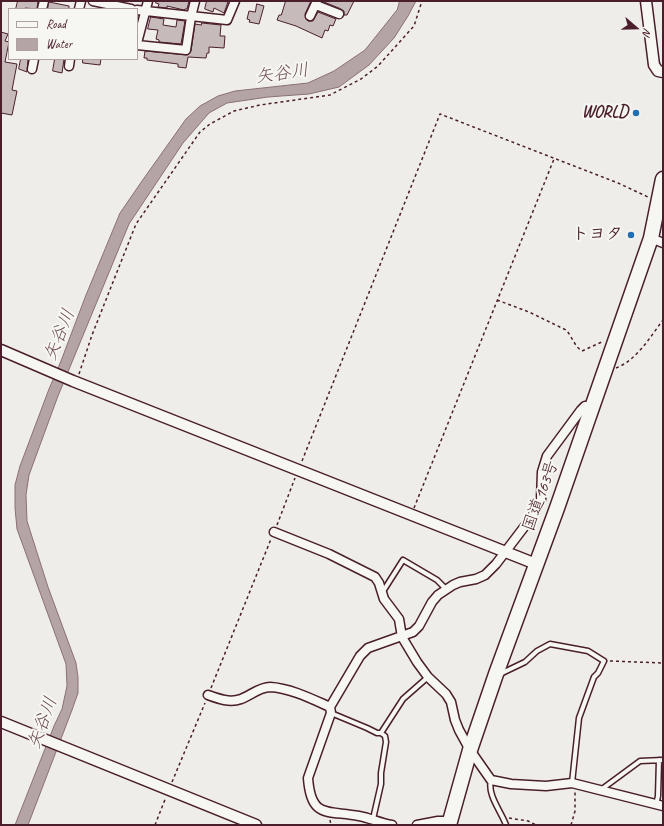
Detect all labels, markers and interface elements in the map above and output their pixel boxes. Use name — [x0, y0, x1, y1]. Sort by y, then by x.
legend — [8, 8, 138, 60]
north arrow — [616, 8, 656, 48]
text: Road — [46, 16, 66, 32]
text: N — [640, 27, 655, 38]
text: Water — [46, 36, 72, 52]
water label: 矢谷川 — [254, 60, 310, 88]
place label: WORLD — [582, 103, 628, 123]
marker: WORLD — [631, 108, 641, 118]
place label: トヨタ — [572, 225, 623, 245]
marker: トヨタ — [626, 230, 636, 240]
water label: 矢谷川 — [40, 306, 80, 364]
street label: 国道163号 — [519, 458, 563, 534]
water label: 矢谷川 — [24, 694, 62, 752]

